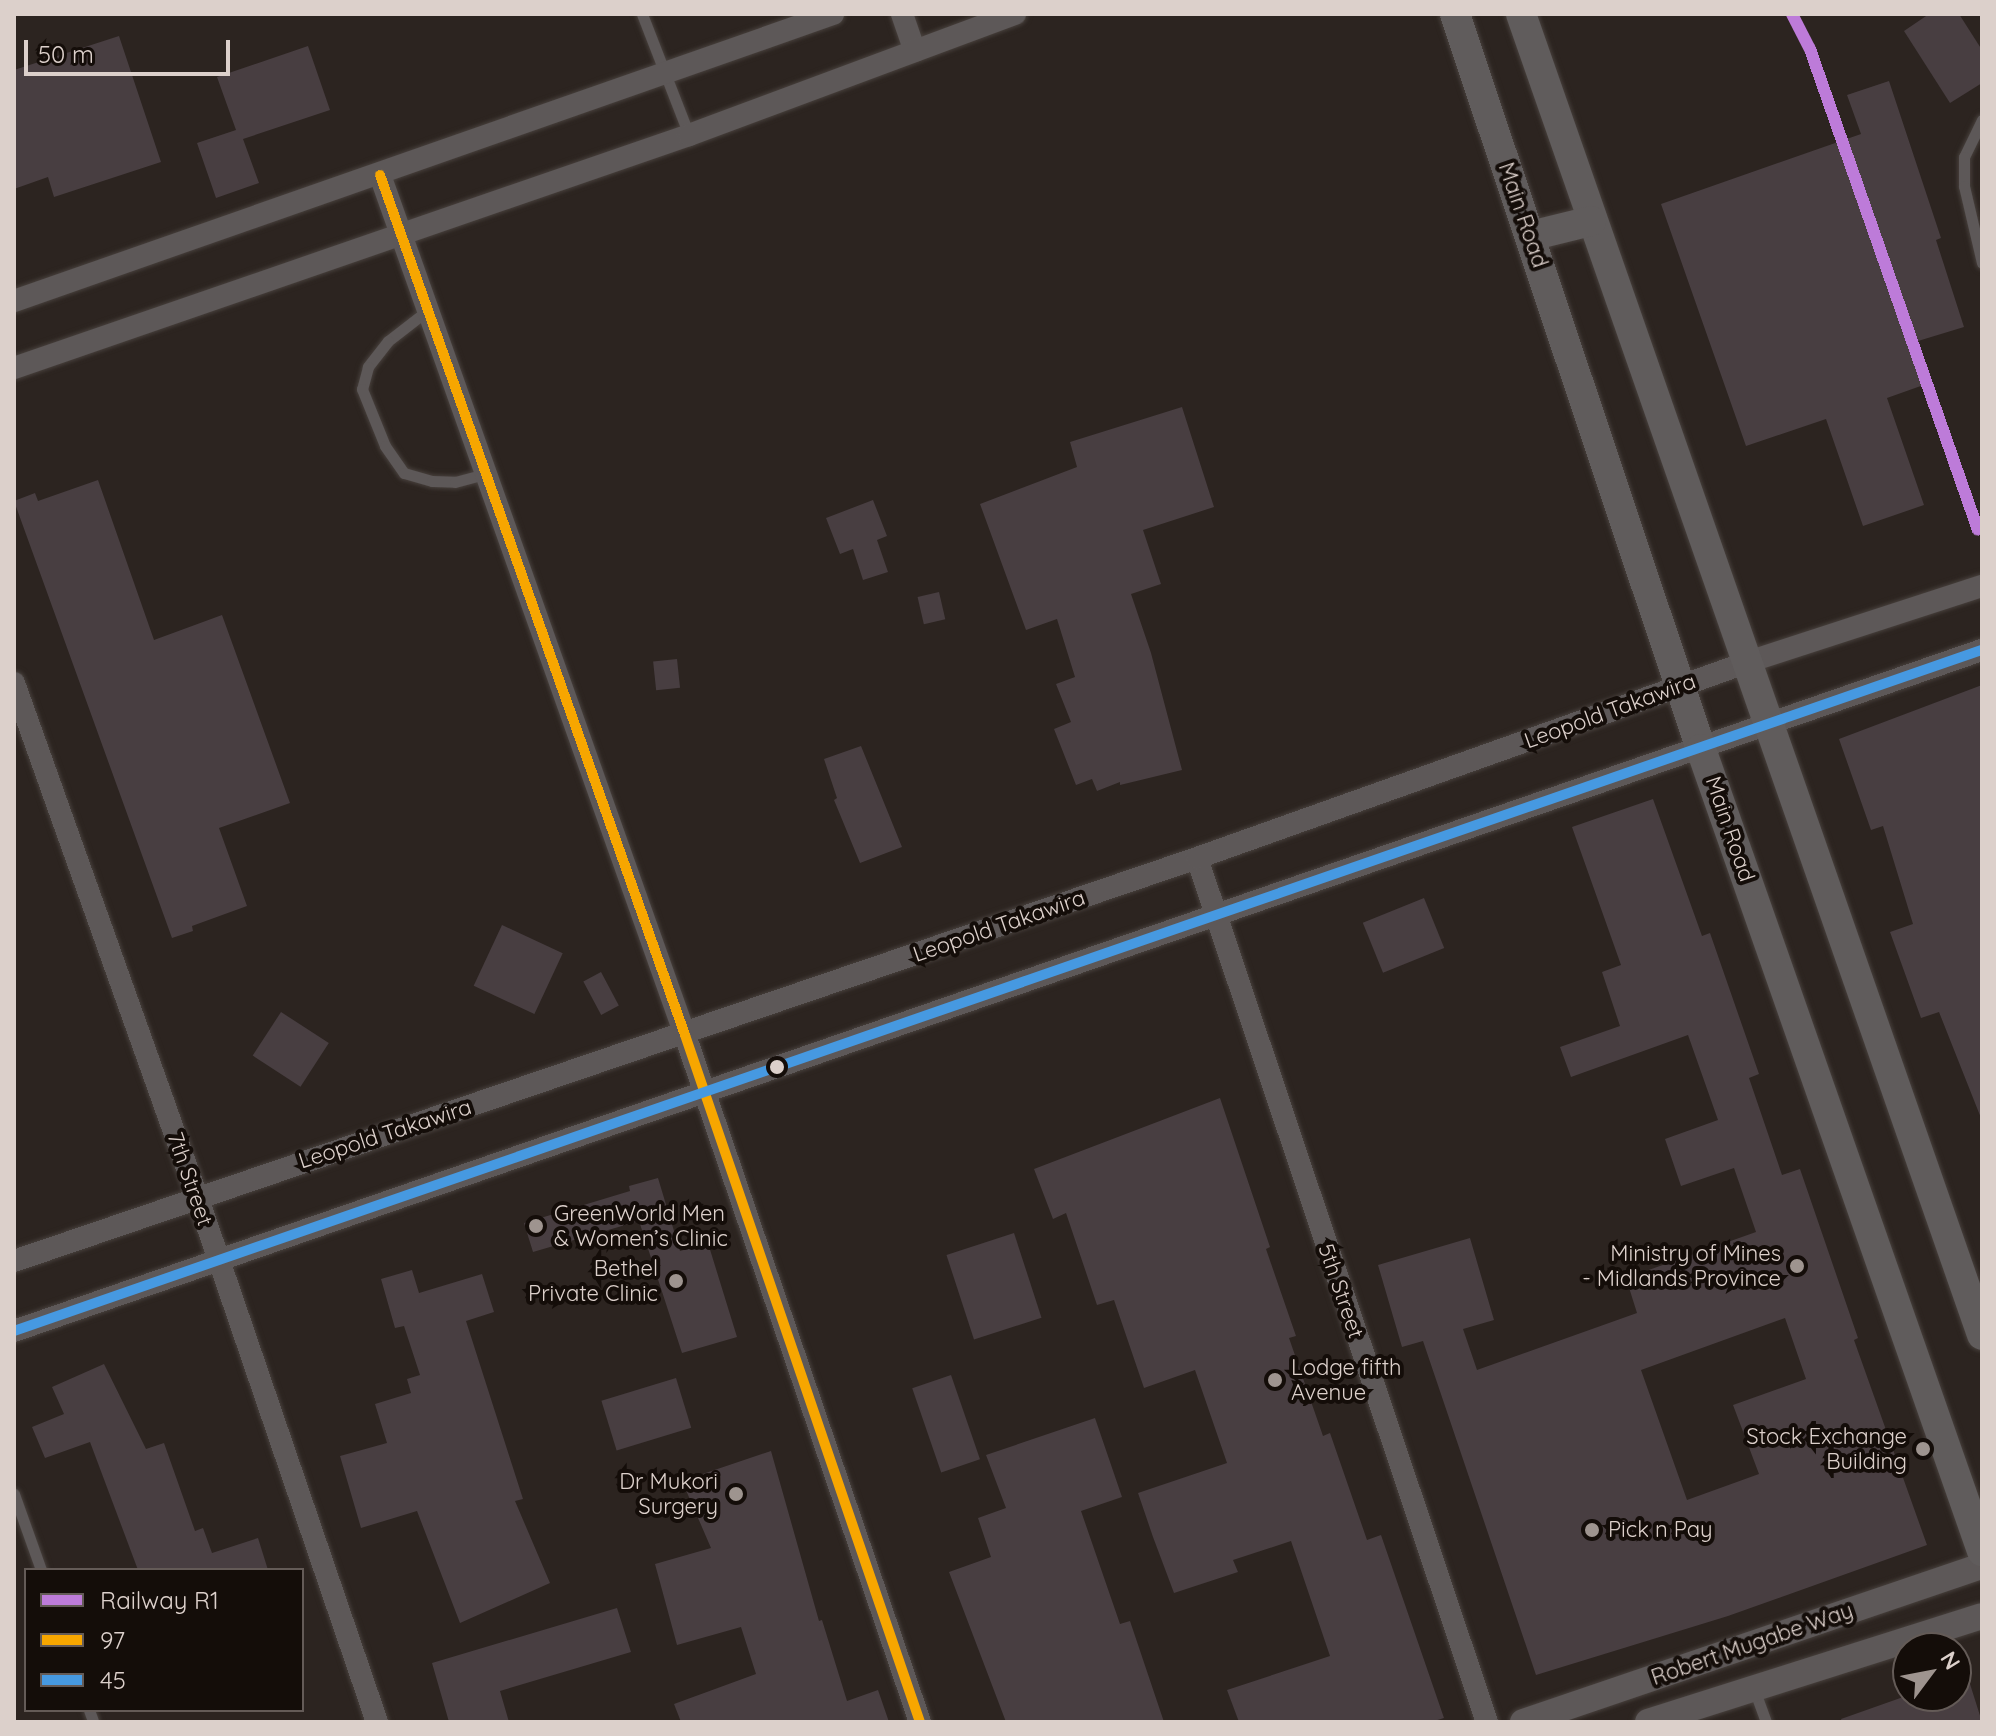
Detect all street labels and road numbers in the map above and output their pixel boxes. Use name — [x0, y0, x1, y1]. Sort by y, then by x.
street label: Main Road — [1493, 159, 1553, 271]
street label: Leopold Takawira — [1521, 668, 1699, 754]
street label: Main Road — [1700, 773, 1760, 885]
street label: Leopold Takawira — [909, 884, 1089, 968]
street label: Leopold Takawira — [295, 1094, 475, 1174]
street label: 7th Street — [162, 1129, 218, 1229]
street label: 5th Street — [1313, 1240, 1369, 1342]
street label: Robert Mugabe Way — [1648, 1597, 1856, 1691]

